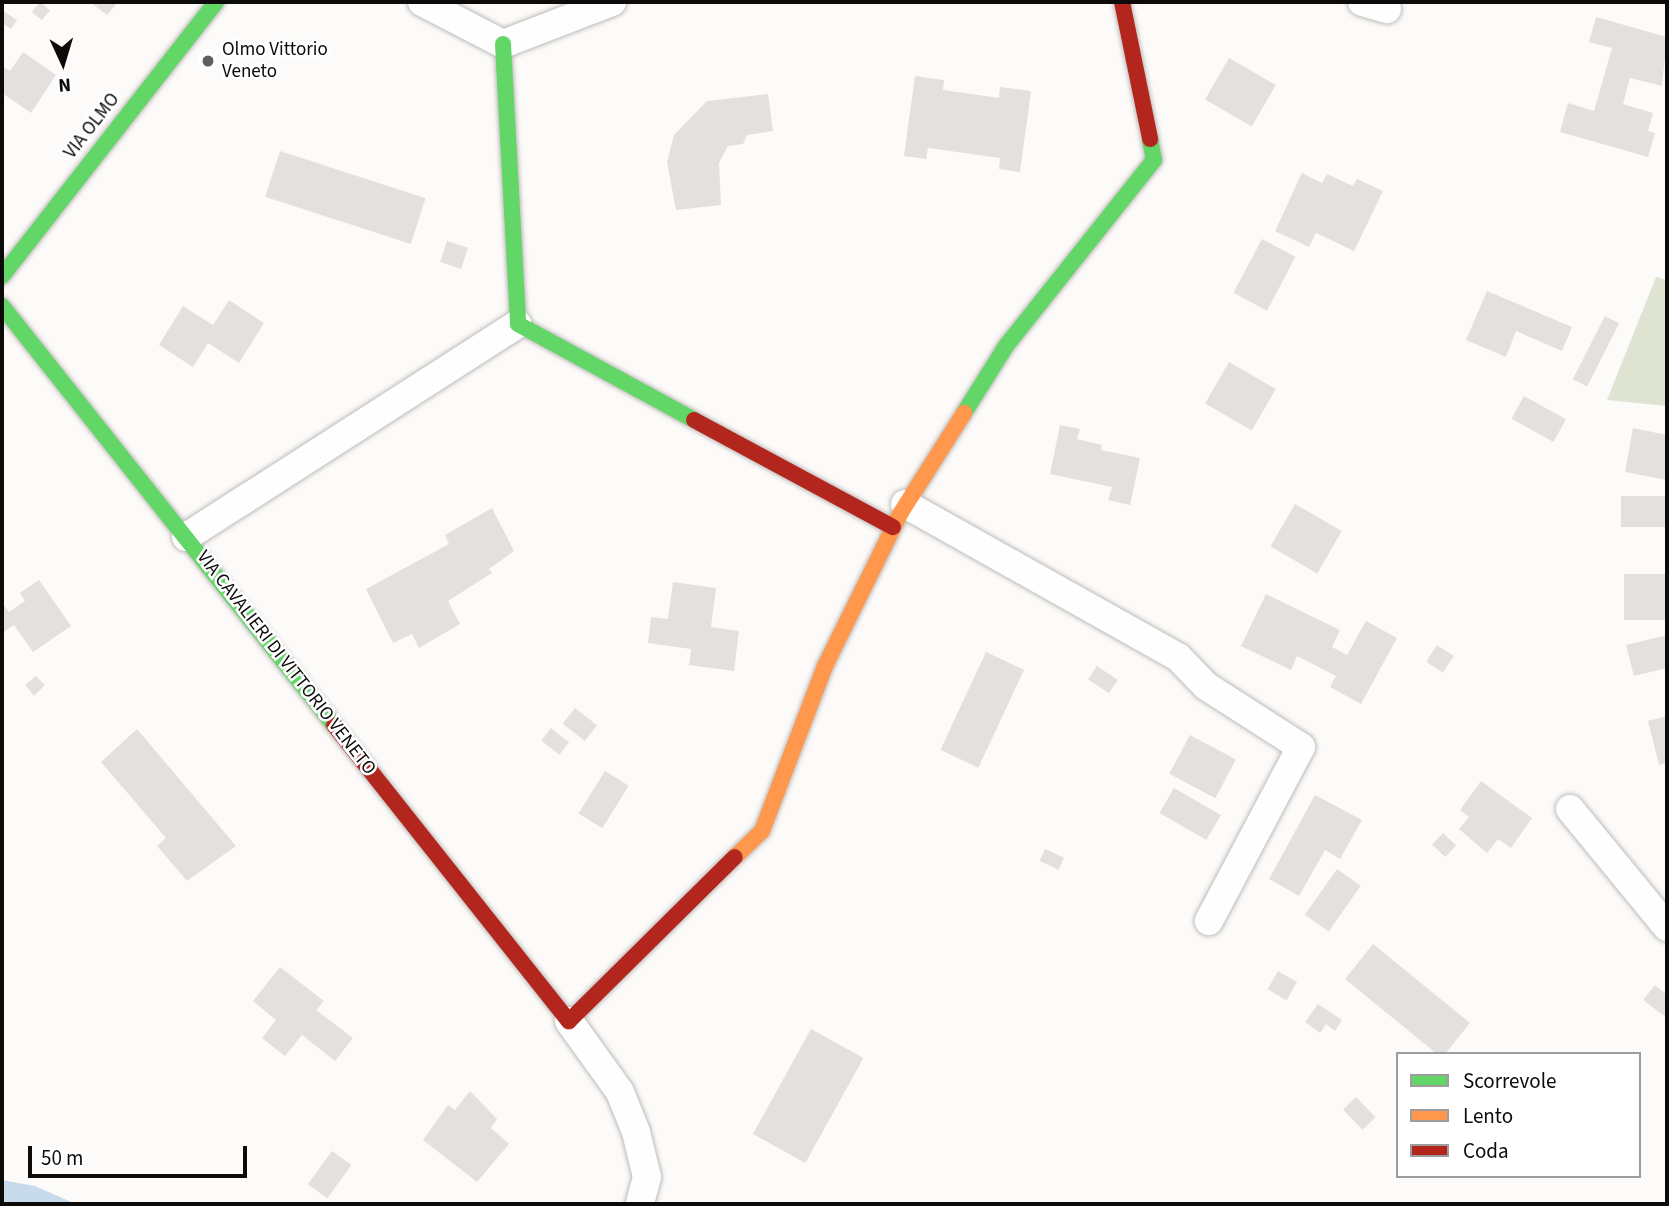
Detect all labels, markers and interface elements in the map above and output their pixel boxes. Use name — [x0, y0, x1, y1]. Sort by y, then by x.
north arrow — [28, 28, 98, 98]
place label: Olmo Vittorio Veneto — [222, 39, 328, 83]
marker: Olmo Vittorio Veneto — [200, 53, 216, 69]
text: N — [57, 71, 72, 98]
street label: VIA OLMO — [59, 89, 125, 163]
street label: VIA CAVALIERI DI VITTORIO VENETO — [191, 546, 381, 780]
legend — [1396, 1052, 1641, 1178]
text: Scorrevole — [1463, 1066, 1557, 1096]
text: Lento — [1463, 1101, 1513, 1131]
scale bar — [32, 1132, 250, 1176]
text: Coda — [1463, 1136, 1509, 1166]
text: 50 m — [41, 1143, 83, 1173]

